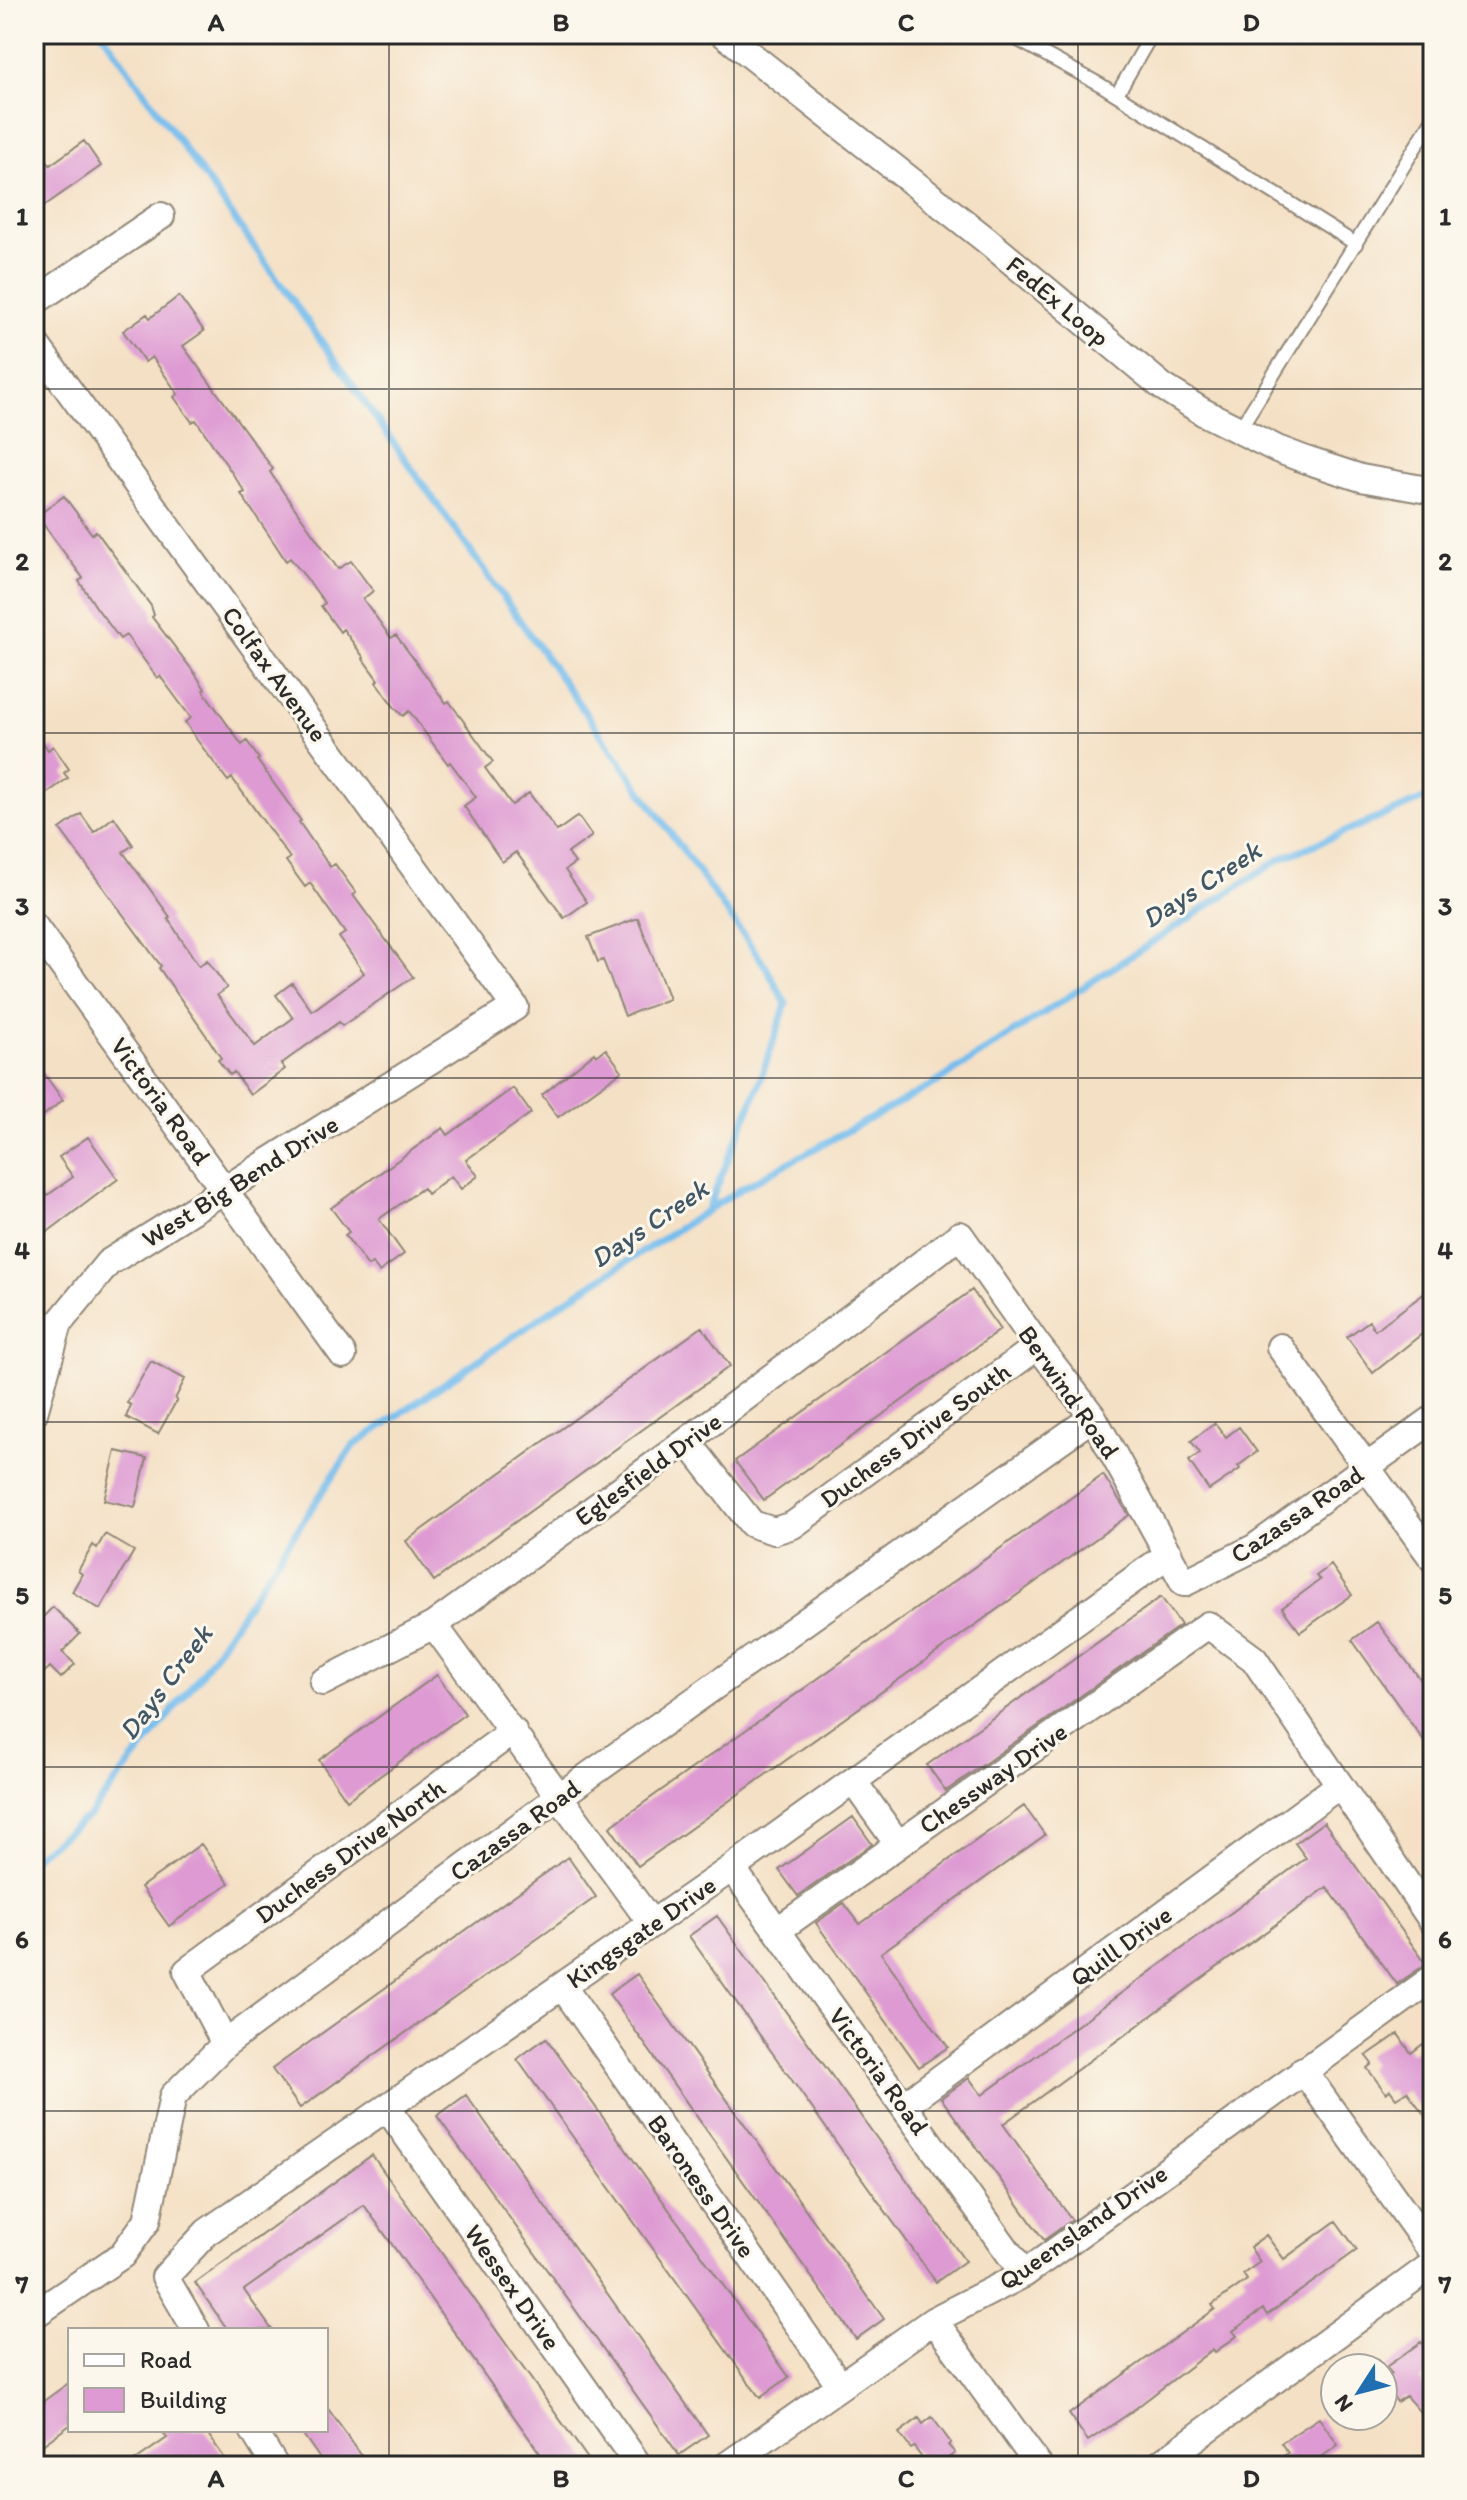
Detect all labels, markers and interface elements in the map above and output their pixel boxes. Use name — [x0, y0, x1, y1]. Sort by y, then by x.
text: A — [207, 6, 225, 38]
text: B — [553, 6, 570, 38]
text: C — [898, 6, 915, 38]
text: D — [1242, 6, 1260, 38]
text: 1 — [16, 200, 28, 232]
text: 1 — [1439, 200, 1451, 232]
street label: FedEx Loop — [1000, 249, 1116, 353]
text: 2 — [15, 545, 29, 577]
text: 2 — [1438, 545, 1452, 577]
street label: Colfax Avenue — [215, 600, 335, 748]
water label: Days Creek — [1135, 832, 1268, 935]
text: 3 — [15, 890, 29, 922]
text: 3 — [1438, 890, 1452, 922]
street label: Victoria Road — [104, 1031, 218, 1172]
street label: West Big Bend Drive — [136, 1108, 344, 1254]
water label: Days Creek — [583, 1170, 716, 1275]
text: 4 — [14, 1234, 30, 1266]
text: 4 — [1437, 1234, 1453, 1266]
street label: Berwind Road — [1011, 1319, 1127, 1465]
street label: Duchess Drive South — [813, 1355, 1017, 1515]
street label: Eglesfield Drive — [568, 1405, 728, 1533]
street label: Cazassa Road — [1224, 1457, 1370, 1570]
text: 5 — [15, 1579, 29, 1611]
text: 5 — [1438, 1579, 1452, 1611]
water label: Days Creek — [111, 1617, 220, 1746]
street label: Chessway Drive — [913, 1715, 1073, 1841]
street label: Duchess Drive North — [249, 1771, 451, 1931]
street label: Cazassa Road — [443, 1771, 587, 1888]
street label: Kingsgate Drive — [560, 1869, 722, 1995]
street label: Quill Drive — [1064, 1898, 1178, 1994]
text: 6 — [15, 1923, 29, 1955]
text: 6 — [1438, 1923, 1452, 1955]
street label: Victoria Road — [822, 2001, 936, 2142]
street label: Baroness Drive — [641, 2108, 763, 2264]
street label: Queensland Drive — [993, 2157, 1173, 2297]
street label: Wessex Drive — [458, 2218, 568, 2356]
text: 7 — [15, 2268, 29, 2300]
text: 7 — [1438, 2268, 1452, 2300]
legend — [68, 2328, 328, 2432]
text: Road — [140, 2345, 192, 2374]
north arrow — [1319, 2352, 1399, 2432]
text: Building — [140, 2385, 227, 2414]
text: N — [1328, 2390, 1359, 2417]
text: A — [207, 2462, 225, 2494]
text: B — [553, 2462, 570, 2494]
text: C — [898, 2462, 915, 2494]
text: D — [1242, 2462, 1260, 2494]

